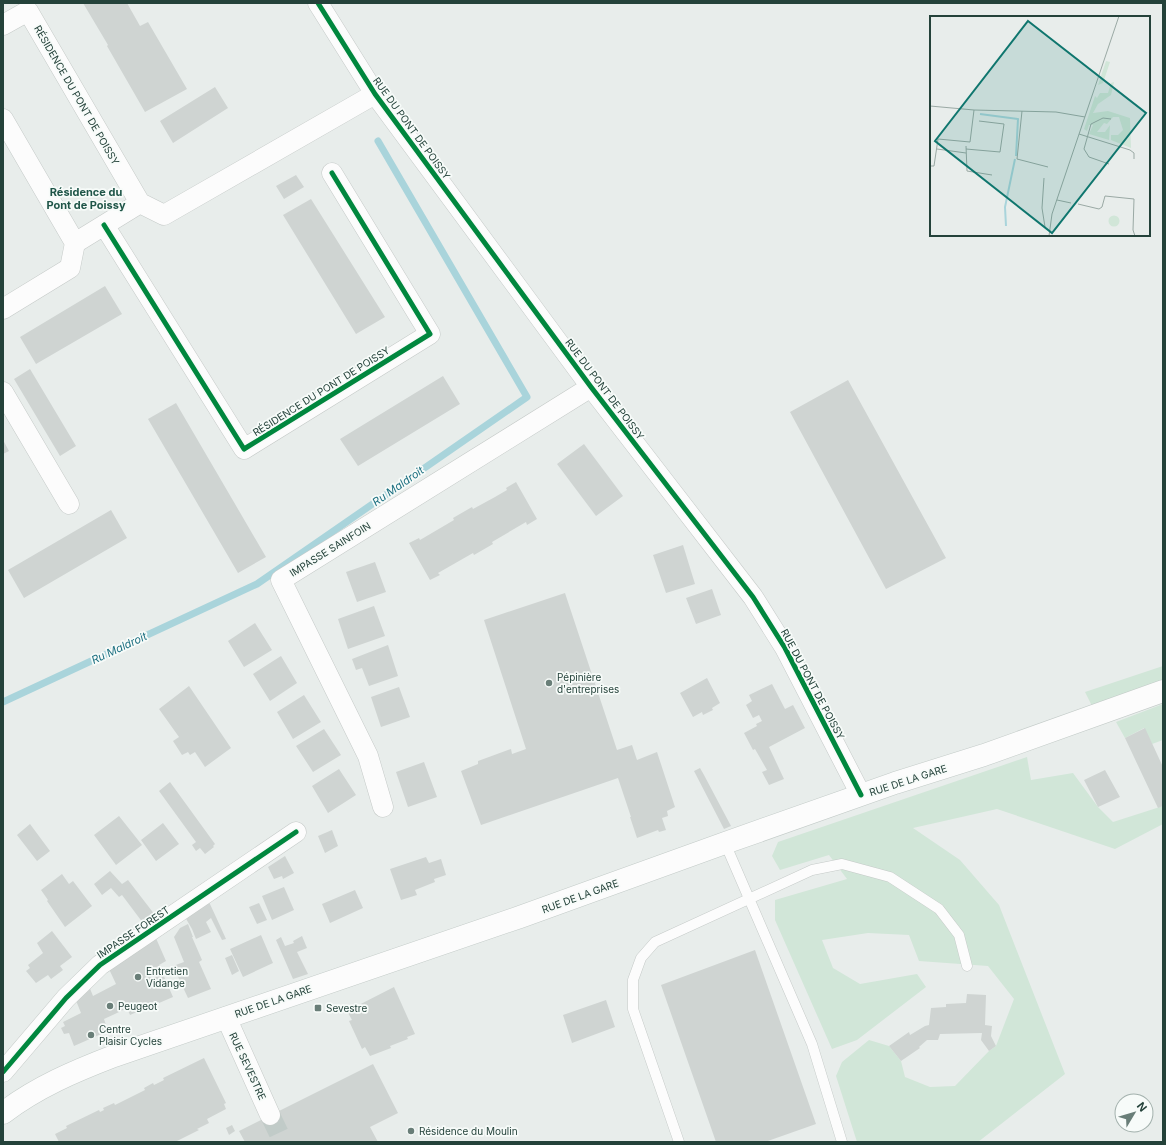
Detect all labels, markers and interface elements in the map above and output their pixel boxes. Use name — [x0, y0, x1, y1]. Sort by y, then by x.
inset map — [930, 16, 1150, 236]
street label: RÉSIDENCE DU PONT DE POISSY — [32, 23, 123, 167]
street label: RUE DU PONT DE POISSY — [371, 75, 453, 182]
district label: Résidence du Pont de Poissy — [46, 185, 126, 212]
street label: RUE DU PONT DE POISSY — [563, 336, 647, 442]
street label: RÉSIDENCE DU PONT DE POISSY — [250, 343, 392, 438]
water label: Ru Maldroit — [370, 463, 427, 509]
street label: IMPASSE SAINFOIN — [287, 519, 373, 579]
street label: RUE DU PONT DE POISSY — [779, 627, 847, 741]
water label: Ru Maldroit — [89, 629, 149, 667]
place label: Pépinière d'entreprises — [557, 671, 619, 695]
marker: Pépinière d'entreprises — [544, 678, 554, 688]
street label: RUE DE LA GARE — [868, 762, 948, 798]
street label: RUE DE LA GARE — [540, 877, 620, 915]
street label: IMPASSE FOREST — [94, 903, 172, 961]
place label: Entretien Vidange — [146, 965, 188, 989]
marker: Entretien Vidange — [133, 972, 143, 982]
street label: RUE DE LA GARE — [233, 982, 313, 1020]
place label: Peugeot — [118, 1000, 158, 1012]
marker: Peugeot — [105, 1001, 115, 1011]
place label: Sevestre — [326, 1002, 367, 1014]
marker: Sevestre — [313, 1003, 323, 1013]
place label: Centre Plaisir Cycles — [99, 1023, 162, 1047]
marker: Centre Plaisir Cycles — [86, 1030, 96, 1040]
street label: RUE SEVESTRE — [227, 1030, 269, 1102]
north arrow — [1114, 1093, 1154, 1133]
text: N — [1134, 1099, 1150, 1114]
place label: Résidence du Moulin — [419, 1125, 518, 1137]
marker: Résidence du Moulin — [406, 1126, 416, 1136]

